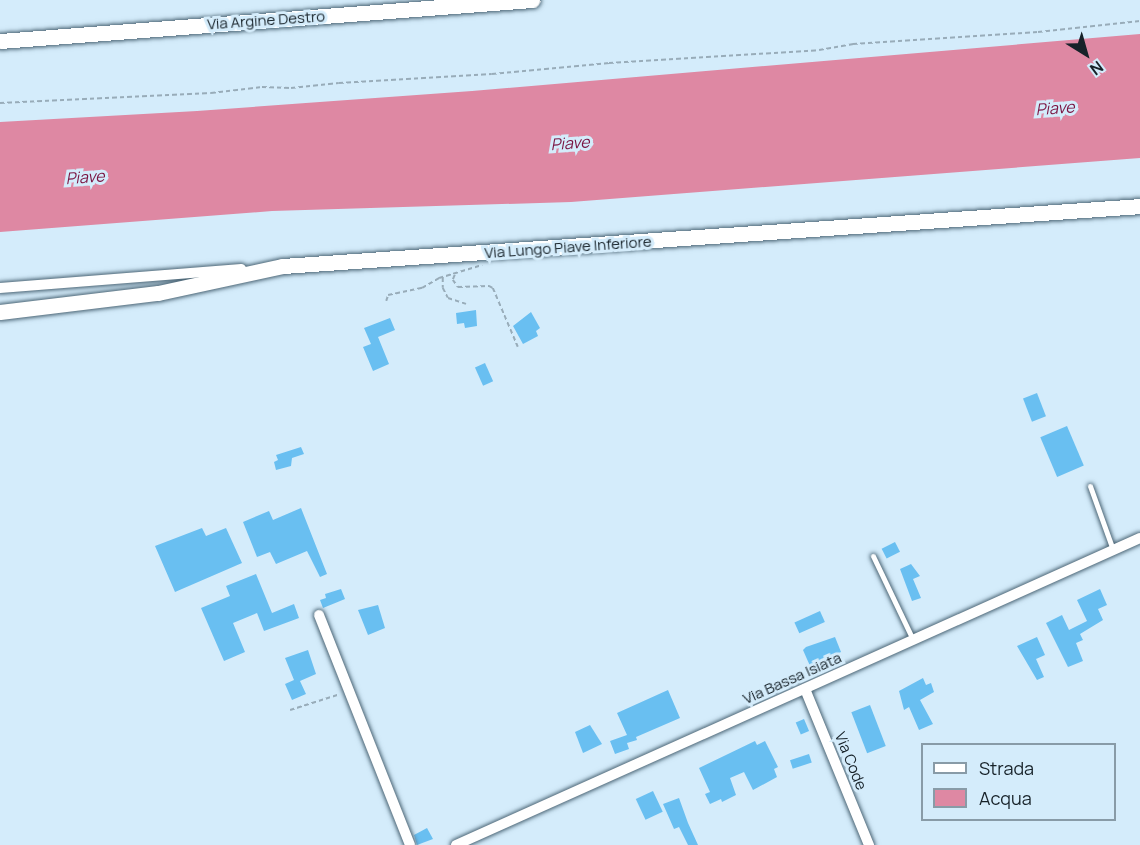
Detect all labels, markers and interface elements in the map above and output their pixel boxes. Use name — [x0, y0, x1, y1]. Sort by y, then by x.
street label: Via Argine Destro — [206, 7, 326, 33]
north arrow — [1056, 24, 1116, 84]
text: N — [1086, 56, 1108, 81]
water label: Piave — [1035, 97, 1075, 119]
water label: Piave — [550, 132, 590, 154]
water label: Piave — [65, 166, 105, 188]
street label: Via Lungo Piave Inferiore — [484, 232, 652, 262]
street label: Via Bassa Isiata — [740, 648, 844, 708]
street label: Via Code — [831, 729, 871, 793]
legend — [921, 743, 1116, 821]
text: Strada — [979, 756, 1034, 780]
text: Acqua — [979, 786, 1032, 810]

